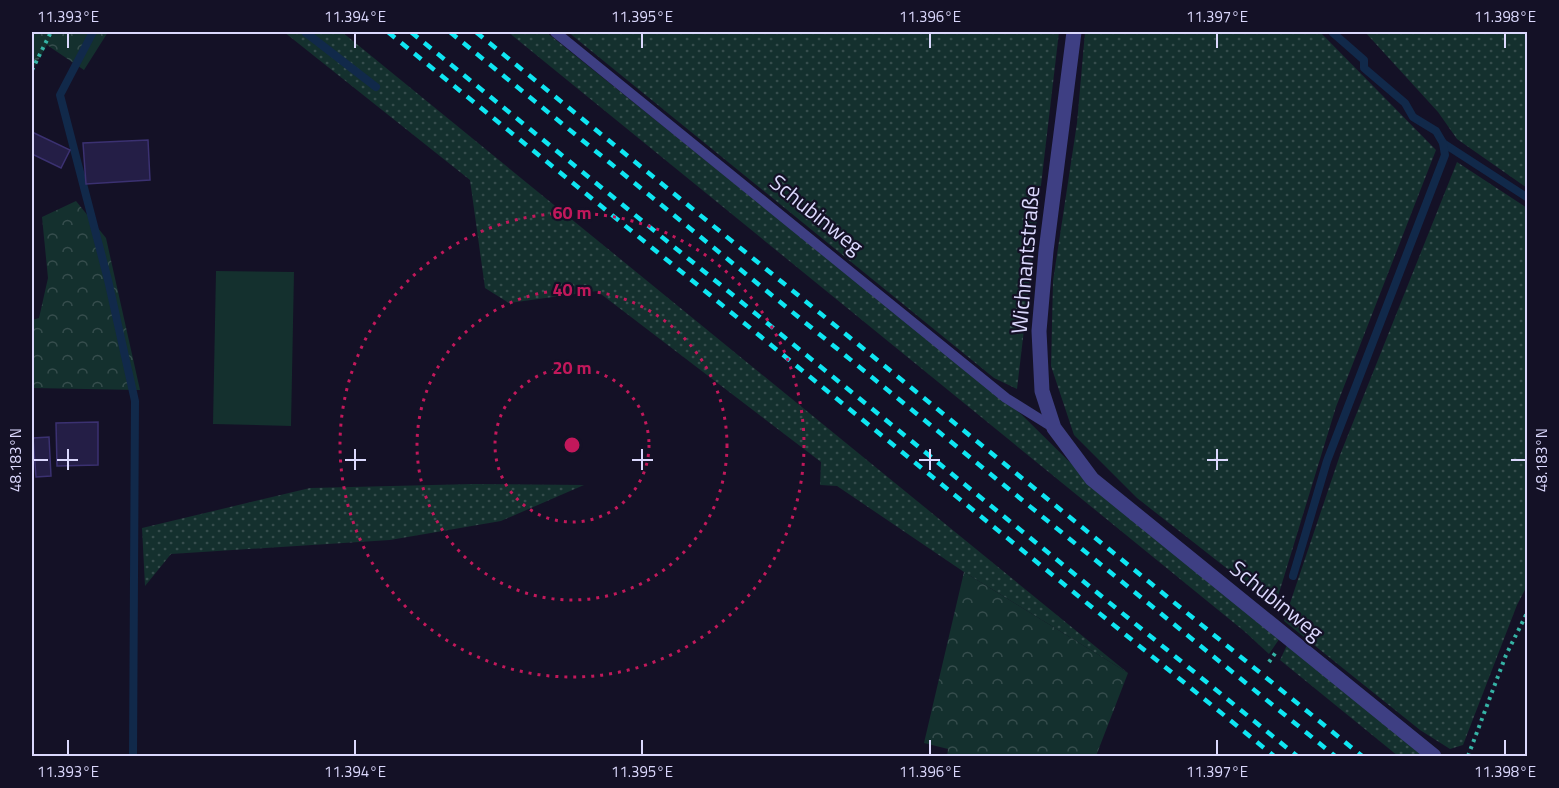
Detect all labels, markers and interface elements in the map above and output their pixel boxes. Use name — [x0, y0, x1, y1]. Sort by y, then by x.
text: 11.393°E — [37, 5, 99, 28]
text: 11.394°E — [324, 5, 386, 28]
text: 11.395°E — [611, 5, 673, 28]
text: 11.396°E — [899, 5, 961, 28]
text: 11.397°E — [1186, 5, 1248, 28]
text: 11.398°E — [1474, 5, 1536, 28]
street label: Schubinweg — [763, 165, 871, 263]
street label: Wichnantstraße — [1002, 185, 1048, 335]
text: 60 m — [552, 199, 592, 226]
text: 40 m — [552, 276, 592, 303]
text: 20 m — [552, 354, 592, 381]
text: 48.183°N — [4, 428, 27, 492]
text: 48.183°N — [1530, 428, 1553, 492]
centre of rings — [562, 435, 582, 455]
street label: Schubinweg — [1223, 551, 1331, 649]
text: 11.393°E — [37, 760, 99, 783]
text: 11.394°E — [324, 760, 386, 783]
text: 11.395°E — [611, 760, 673, 783]
text: 11.396°E — [899, 760, 961, 783]
text: 11.397°E — [1186, 760, 1248, 783]
text: 11.398°E — [1474, 760, 1536, 783]

